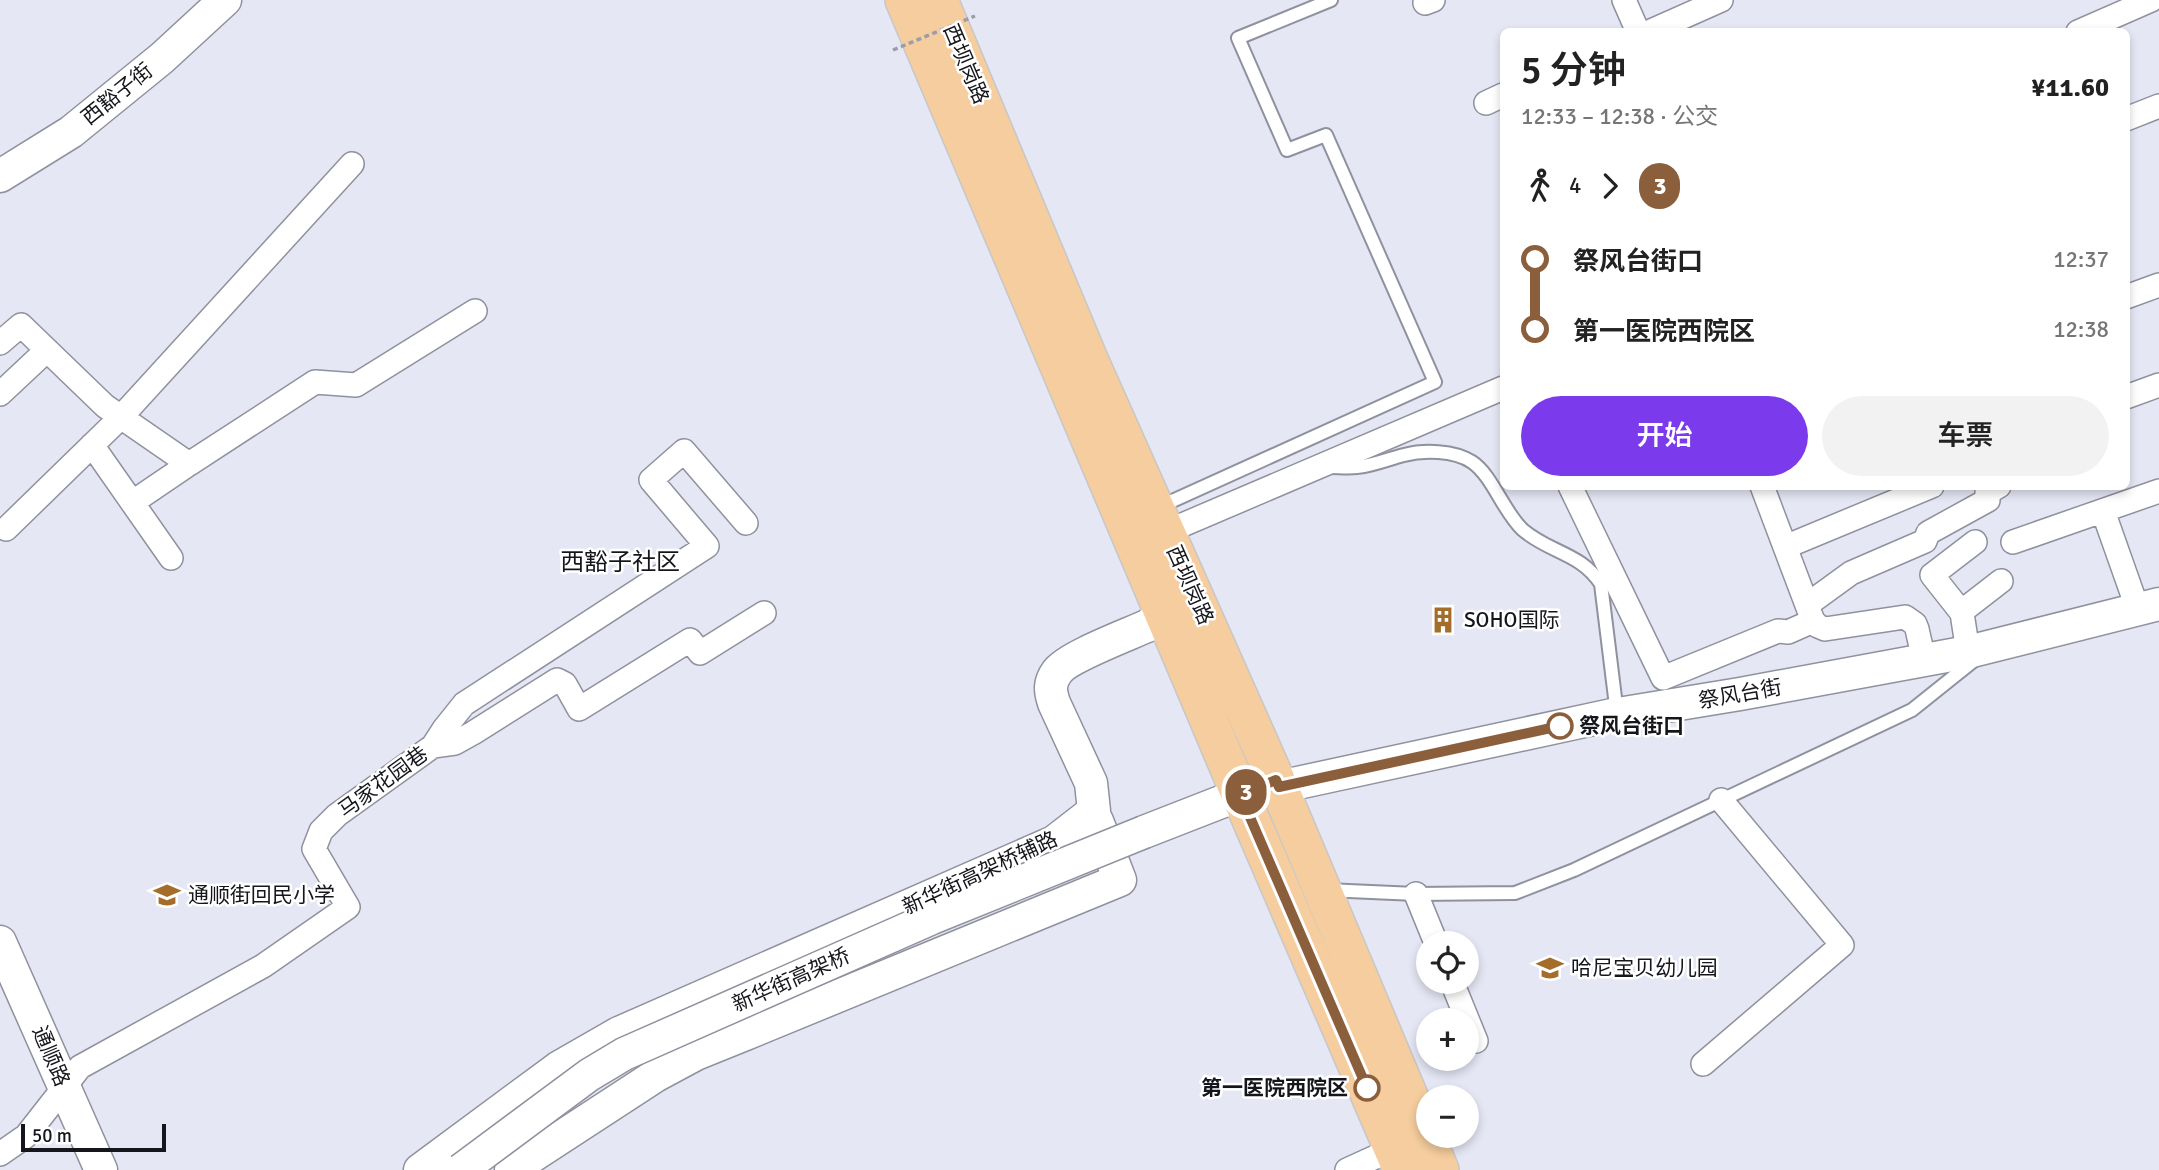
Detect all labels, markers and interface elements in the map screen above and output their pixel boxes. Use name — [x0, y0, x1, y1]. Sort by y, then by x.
street label: 西坝岗路 — [938, 20, 994, 108]
text: 5 分钟 — [1521, 47, 1626, 94]
street label: 西豁子街 — [76, 57, 158, 131]
text: ¥11.60 — [2031, 72, 2109, 104]
text: 12:33 – 12:38 · 公交 — [1521, 102, 1718, 131]
icon: walk — [1521, 167, 1559, 205]
icon: forward — [1591, 167, 1629, 205]
text: 4 — [1569, 171, 1581, 200]
text: 3 — [1653, 171, 1666, 201]
text: 12:37 — [2053, 245, 2109, 274]
text: 祭风台街口 — [1573, 246, 1703, 278]
text: 12:38 — [2053, 315, 2109, 344]
text: 第一医院西院区 — [1573, 316, 1755, 348]
button: 开始 — [1521, 396, 1808, 476]
button: 车票 — [1822, 396, 2109, 476]
street label: 西坝岗路 — [1161, 541, 1219, 629]
district label: 西豁子社区 — [560, 547, 680, 577]
building icon: SOHO国际 — [1428, 605, 1458, 635]
place label: SOHO国际 — [1464, 607, 1559, 633]
street label: 祭风台街 — [1696, 674, 1784, 714]
marker: 祭风台街口 — [1547, 713, 1573, 739]
place label: 祭风台街口 — [1579, 713, 1684, 739]
street label: 马家花园巷 — [333, 741, 433, 823]
line badge: 3 — [1223, 769, 1269, 815]
text: 3 — [1240, 777, 1252, 807]
street label: 新华街高架桥辅路 — [898, 826, 1062, 920]
school or university icon: 通顺街回民小学 — [152, 880, 182, 910]
place label: 通顺街回民小学 — [188, 882, 335, 908]
map controls — [1416, 931, 1479, 1148]
button: locate — [1416, 931, 1479, 994]
street label: 新华街高架桥 — [728, 942, 854, 1018]
school or university icon: 哈尼宝贝幼儿园 — [1535, 953, 1565, 983]
place label: 哈尼宝贝幼儿园 — [1571, 955, 1718, 981]
button: + — [1416, 1008, 1479, 1071]
street label: 通顺路 — [27, 1022, 75, 1090]
place label: 第一医院西院区 — [1201, 1075, 1348, 1101]
marker: 第一医院西院区 — [1354, 1075, 1380, 1101]
button: − — [1416, 1085, 1479, 1148]
scale bar — [21, 1121, 166, 1153]
text: 50 m — [32, 1124, 72, 1148]

